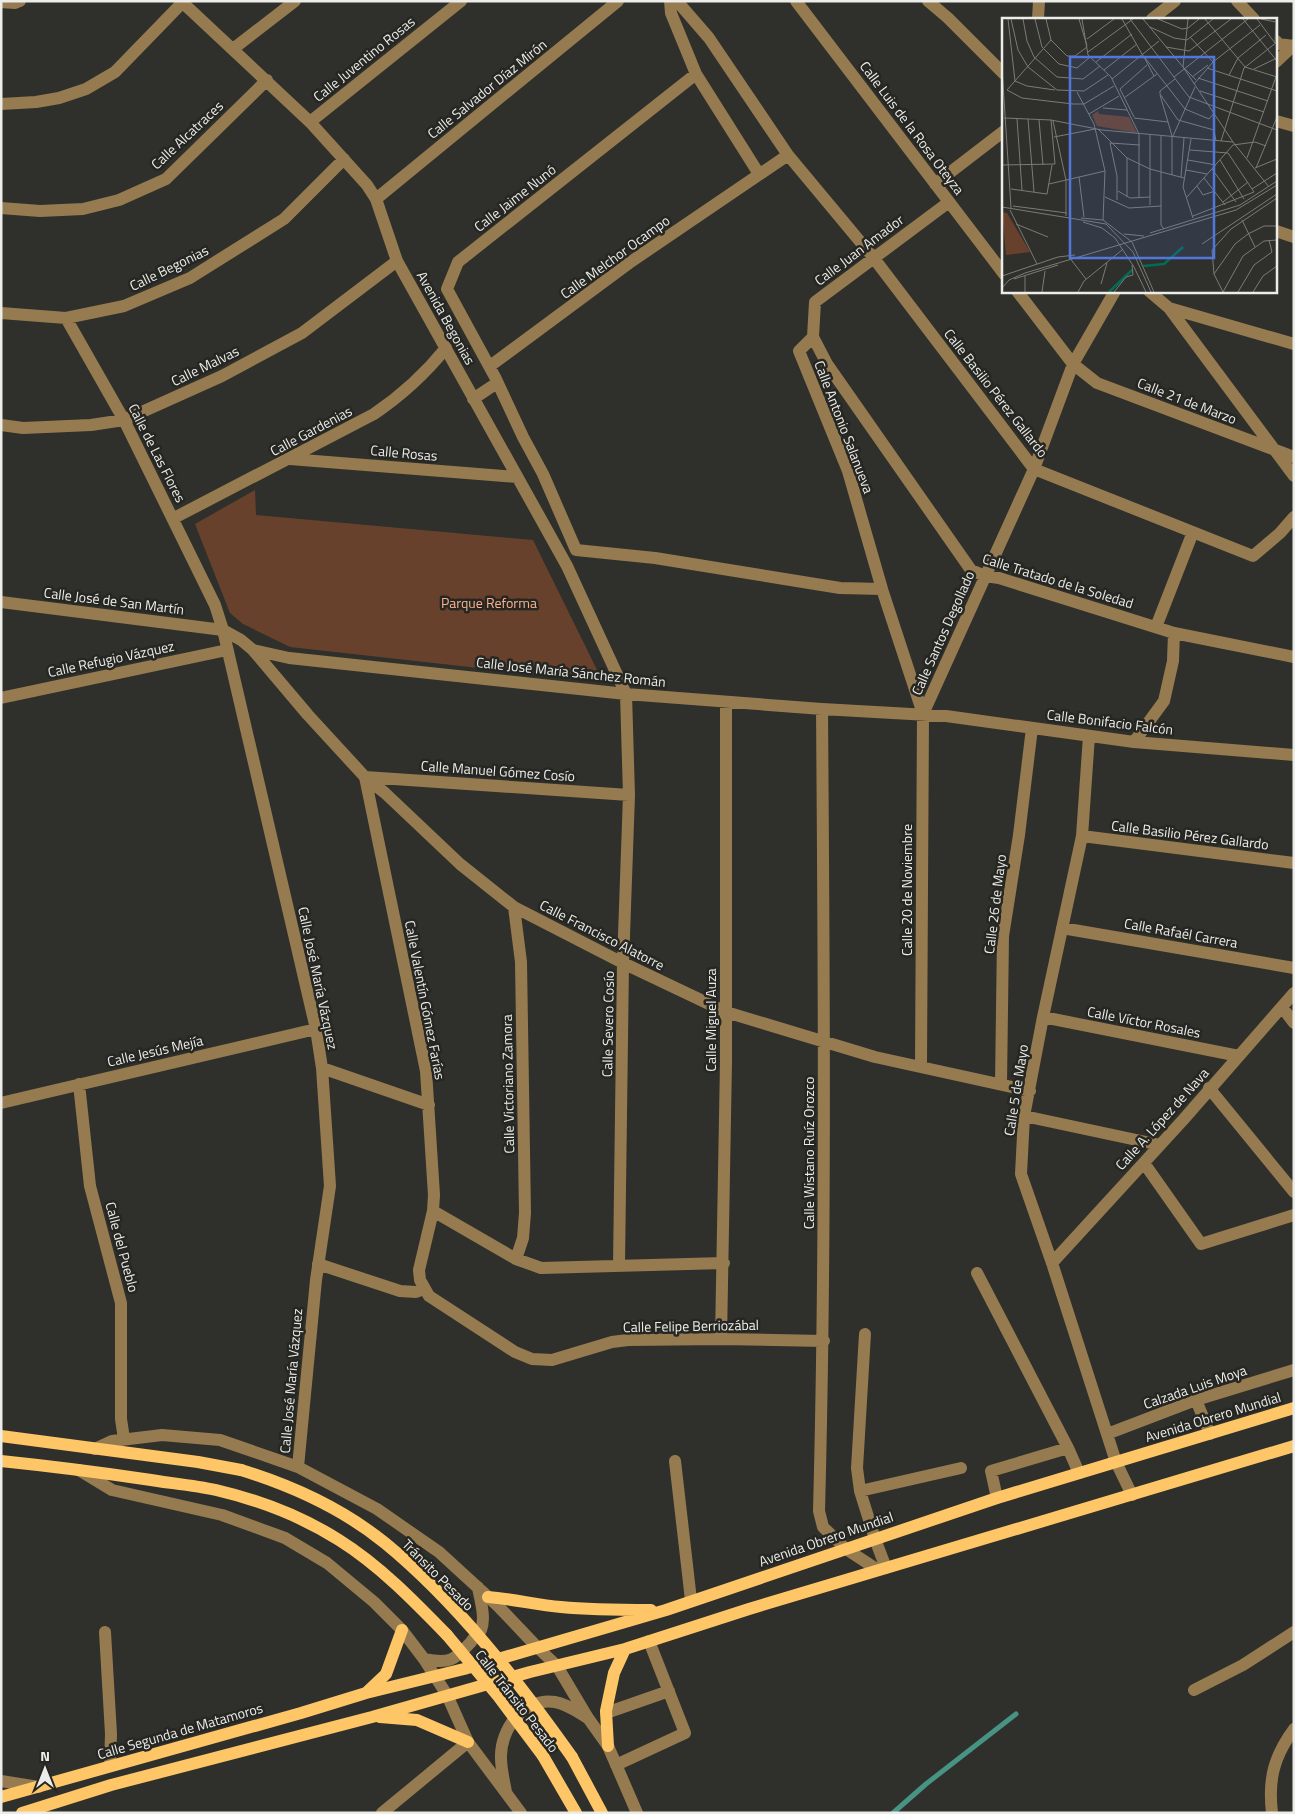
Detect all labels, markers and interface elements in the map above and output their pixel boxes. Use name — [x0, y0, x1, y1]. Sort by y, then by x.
street label: Calle Juventino Rosas — [308, 11, 419, 106]
inset map — [1002, 18, 1278, 292]
street label: Calle Salvador Díaz Mirón — [422, 34, 551, 143]
street label: Calle Luis de la Rosa Oteyza — [855, 56, 970, 199]
street label: Calle Alcatraces — [146, 95, 228, 174]
street label: Calle Jaime Nunó — [469, 159, 560, 236]
street label: Calle Juan Amador — [810, 209, 908, 290]
street label: Calle Melchor Ocampo — [556, 210, 674, 304]
street label: Calle Begonias — [126, 239, 212, 296]
street label: Avenida Begonias — [412, 267, 481, 368]
street label: Calle Basilio Pérez Gallardo — [939, 324, 1053, 462]
street label: Calle Malvas — [167, 340, 242, 391]
street label: Calle Antonio Salanueva — [809, 357, 880, 496]
street label: Calle 21 de Marzo — [1134, 372, 1240, 429]
street label: Calle de Las Flores — [123, 400, 191, 506]
street label: Calle Gardenias — [266, 400, 355, 461]
street label: Calle Rosas — [370, 439, 438, 466]
street label: Calle Tratado de la Soledad — [980, 548, 1136, 614]
street label: Calle Santos Degollado — [906, 567, 979, 698]
street label: Calle José de San Martín — [43, 581, 185, 620]
park label: Parque Reforma — [441, 592, 537, 613]
street label: Calle Refugio Vázquez — [46, 635, 176, 682]
street label: Calle José María Sánchez Román — [475, 651, 667, 692]
street label: Calle Bonifacio Falcón — [1046, 703, 1174, 740]
street label: Calle Manuel Gómez Cosío — [420, 755, 576, 786]
street label: Calle Basilio Pérez Gallardo — [1110, 814, 1270, 855]
street label: Calle 20 de Noviembre — [896, 824, 917, 956]
street label: Calle 26 de Mayo — [978, 853, 1011, 955]
street label: Calle Francisco Alatorre — [536, 894, 668, 975]
street label: Calle José María Vázquez — [293, 905, 344, 1051]
street label: Calle Rafaél Carrera — [1123, 912, 1240, 953]
street label: Calle Valentín Gómez Farías — [400, 918, 451, 1081]
street label: Calle Miguel Auza — [700, 968, 721, 1072]
street label: Calle Severo Cosío — [596, 971, 619, 1077]
street label: Calle Víctor Rosales — [1086, 1000, 1203, 1043]
street label: Calle Victoriano Zamora — [496, 1014, 519, 1154]
street label: Calle Jesús Mejía — [105, 1029, 205, 1072]
street label: Calle 5 de Mayo — [998, 1043, 1033, 1137]
street label: Calle A. López de Nava — [1110, 1063, 1213, 1174]
street label: Calle Wistano Ruíz Orozco — [798, 1077, 819, 1229]
street label: Calle del Pueblo — [100, 1199, 145, 1294]
street label: Calle José María Vázquez — [274, 1308, 307, 1454]
street label: Calle Felipe Berriozábal — [623, 1314, 759, 1337]
street label: Calzada Luis Moya — [1140, 1359, 1249, 1414]
street label: Avenida Obrero Mundial — [1142, 1386, 1283, 1447]
street label: Avenida Obrero Mundial — [756, 1506, 896, 1571]
street label: Tránsito Pesado — [398, 1534, 479, 1615]
street label: Calle Tránsito Pesado — [471, 1645, 564, 1757]
street label: Calle Segunda de Matamoros — [95, 1697, 265, 1764]
north arrow — [20, 1744, 70, 1794]
text: N — [40, 1745, 50, 1766]

